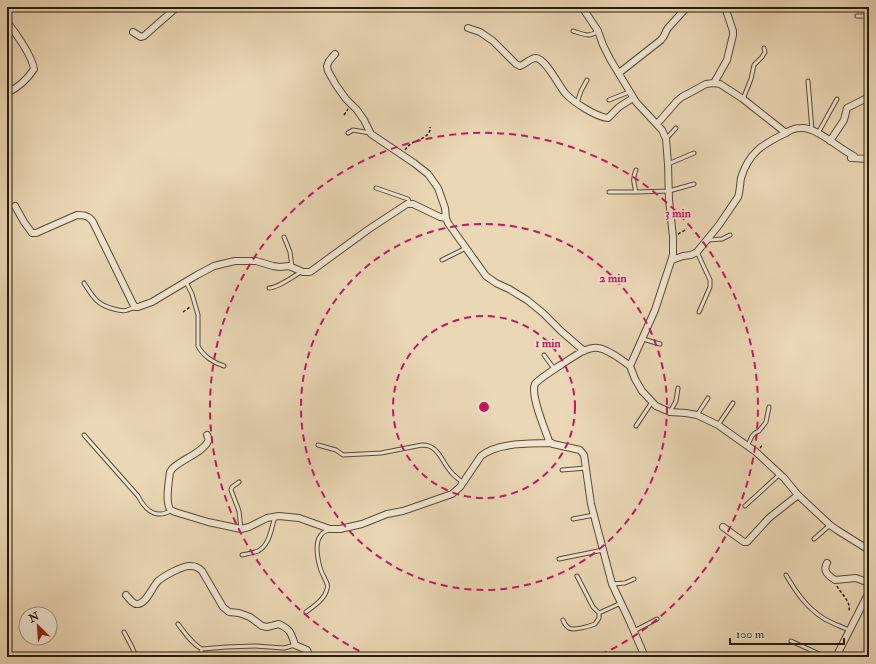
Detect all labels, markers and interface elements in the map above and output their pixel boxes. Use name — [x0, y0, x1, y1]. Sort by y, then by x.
text: 3 min — [665, 206, 692, 221]
text: 2 min — [599, 271, 627, 286]
text: 1 min — [535, 336, 562, 351]
centre of rings — [477, 400, 491, 414]
north arrow — [18, 606, 58, 646]
text: N — [26, 609, 42, 626]
scale bar — [730, 620, 844, 646]
text: 100 m — [736, 627, 765, 642]

